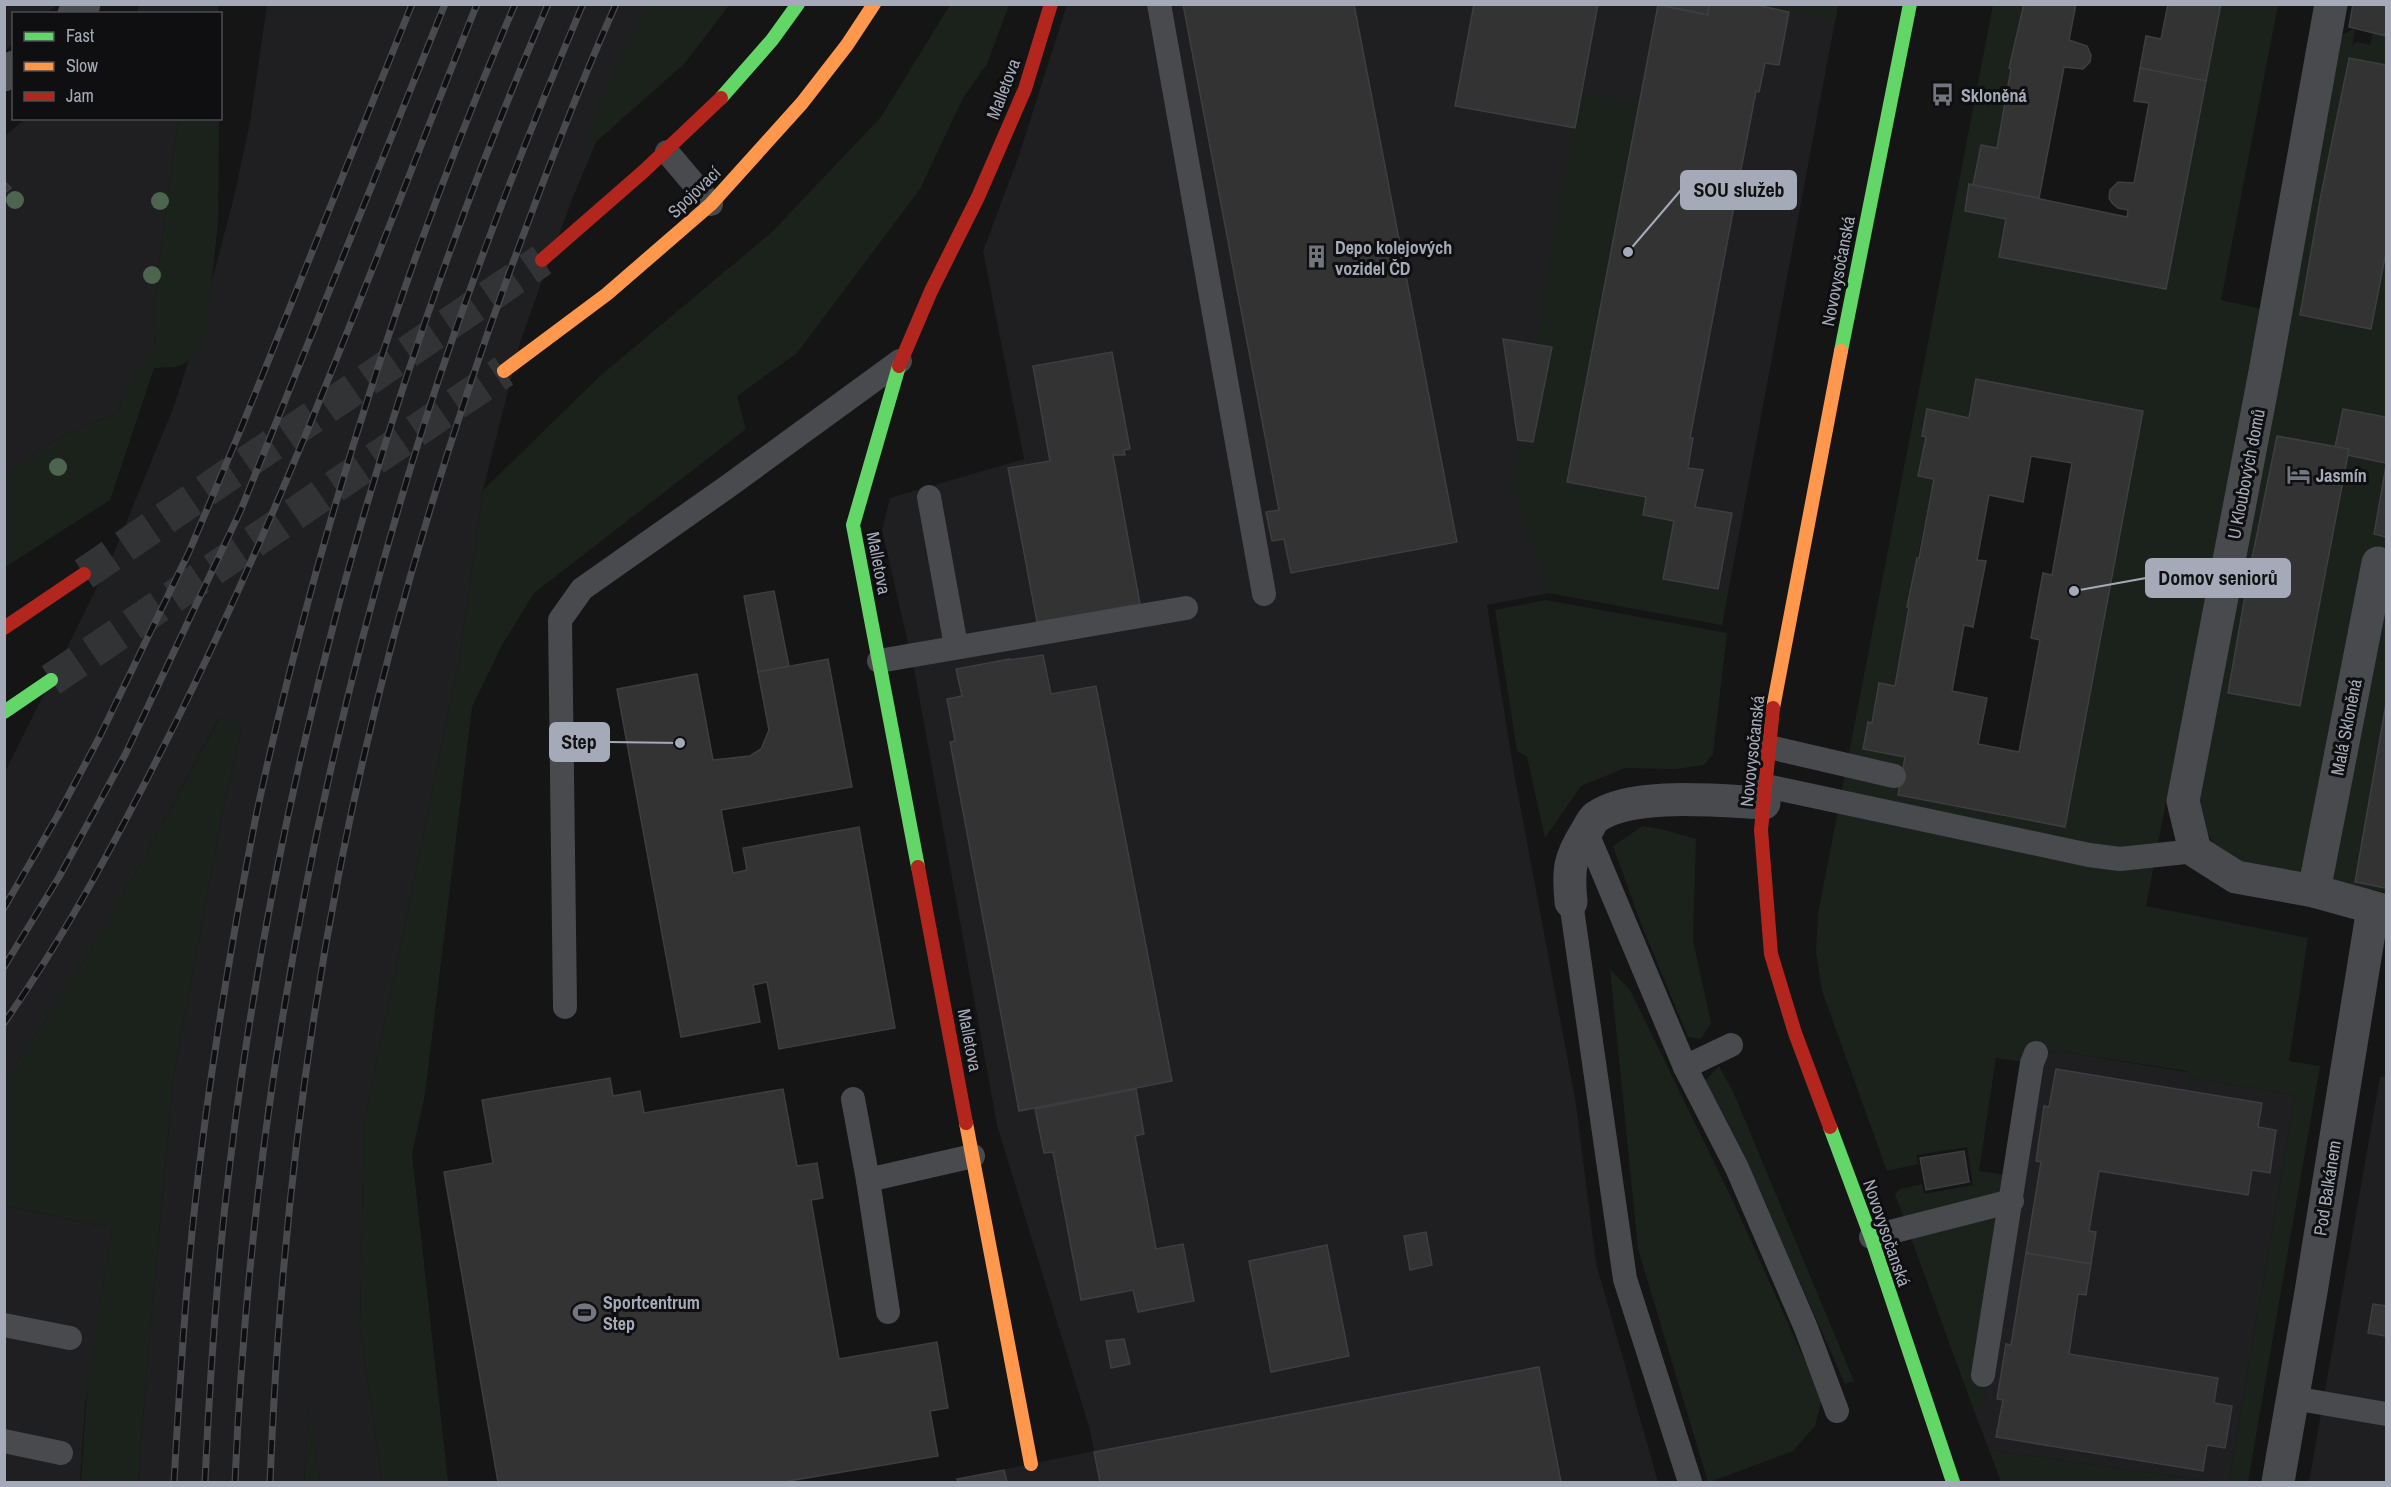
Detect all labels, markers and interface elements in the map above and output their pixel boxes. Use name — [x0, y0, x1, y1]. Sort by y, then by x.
legend — [12, 12, 222, 120]
text: Fast — [66, 23, 94, 48]
text: Slow — [66, 53, 98, 78]
street label: Malletova — [980, 55, 1026, 123]
bus stop icon: Skloněná — [1930, 82, 1956, 108]
text: Jam — [66, 83, 94, 108]
place label: Skloněná — [1961, 83, 2027, 108]
street label: Spojovací — [662, 160, 727, 224]
callout: SOU služeb — [1681, 171, 1796, 209]
text: SOU služeb — [1693, 176, 1785, 203]
street label: Novovysočanská — [1815, 214, 1861, 328]
place label: Depo kolejových vozidel ČD — [1335, 235, 1452, 281]
building icon: Depo kolejových vozidel ČD — [1304, 244, 1330, 270]
street label: U Kloubových domů — [2221, 407, 2271, 541]
hotel icon: Jasmín — [2285, 462, 2311, 488]
place label: Jasmín — [2316, 463, 2367, 488]
street label: Malletova — [861, 530, 897, 596]
callout: Domov seniorů — [2146, 559, 2290, 597]
text: Domov seniorů — [2158, 564, 2278, 591]
street label: Malá Skloněná — [2324, 677, 2368, 777]
street label: Novovysočanská — [1734, 694, 1770, 808]
callout: Step — [550, 723, 609, 761]
text: Step — [561, 728, 597, 755]
street label: Malletova — [952, 1007, 988, 1073]
street label: Pod Balkánem — [2307, 1139, 2347, 1237]
street label: Novovysočanská — [1857, 1176, 1917, 1290]
place label: Sportcentrum Step — [603, 1290, 700, 1336]
sports icon: Sportcentrum Step — [572, 1299, 598, 1325]

